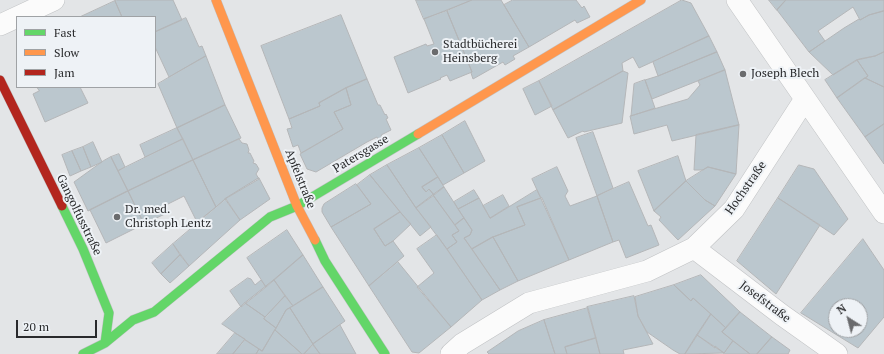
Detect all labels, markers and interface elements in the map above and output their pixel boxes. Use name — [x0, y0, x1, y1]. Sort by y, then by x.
legend — [16, 16, 156, 88]
text: Fast — [54, 25, 76, 40]
place label: Stadtbücherei Heinsberg — [443, 38, 517, 66]
text: Slow — [54, 45, 79, 60]
marker: Stadtbücherei Heinsberg — [430, 47, 440, 57]
text: Jam — [54, 65, 75, 80]
place label: Joseph Blech — [751, 67, 819, 81]
marker: Joseph Blech — [738, 69, 748, 79]
street label: Patersgasse — [331, 132, 391, 176]
street label: Apfelstraße — [282, 147, 318, 211]
street label: Hochstraße — [722, 158, 770, 218]
street label: Gangolfusstraße — [53, 172, 105, 258]
place label: Dr. med. Christoph Lentz — [125, 203, 211, 231]
marker: Dr. med. Christoph Lentz — [112, 212, 122, 222]
street label: Josefstraße — [737, 278, 793, 326]
north arrow — [828, 298, 868, 338]
text: N — [834, 301, 849, 317]
scale bar — [18, 312, 99, 338]
text: 20 m — [23, 319, 49, 334]

